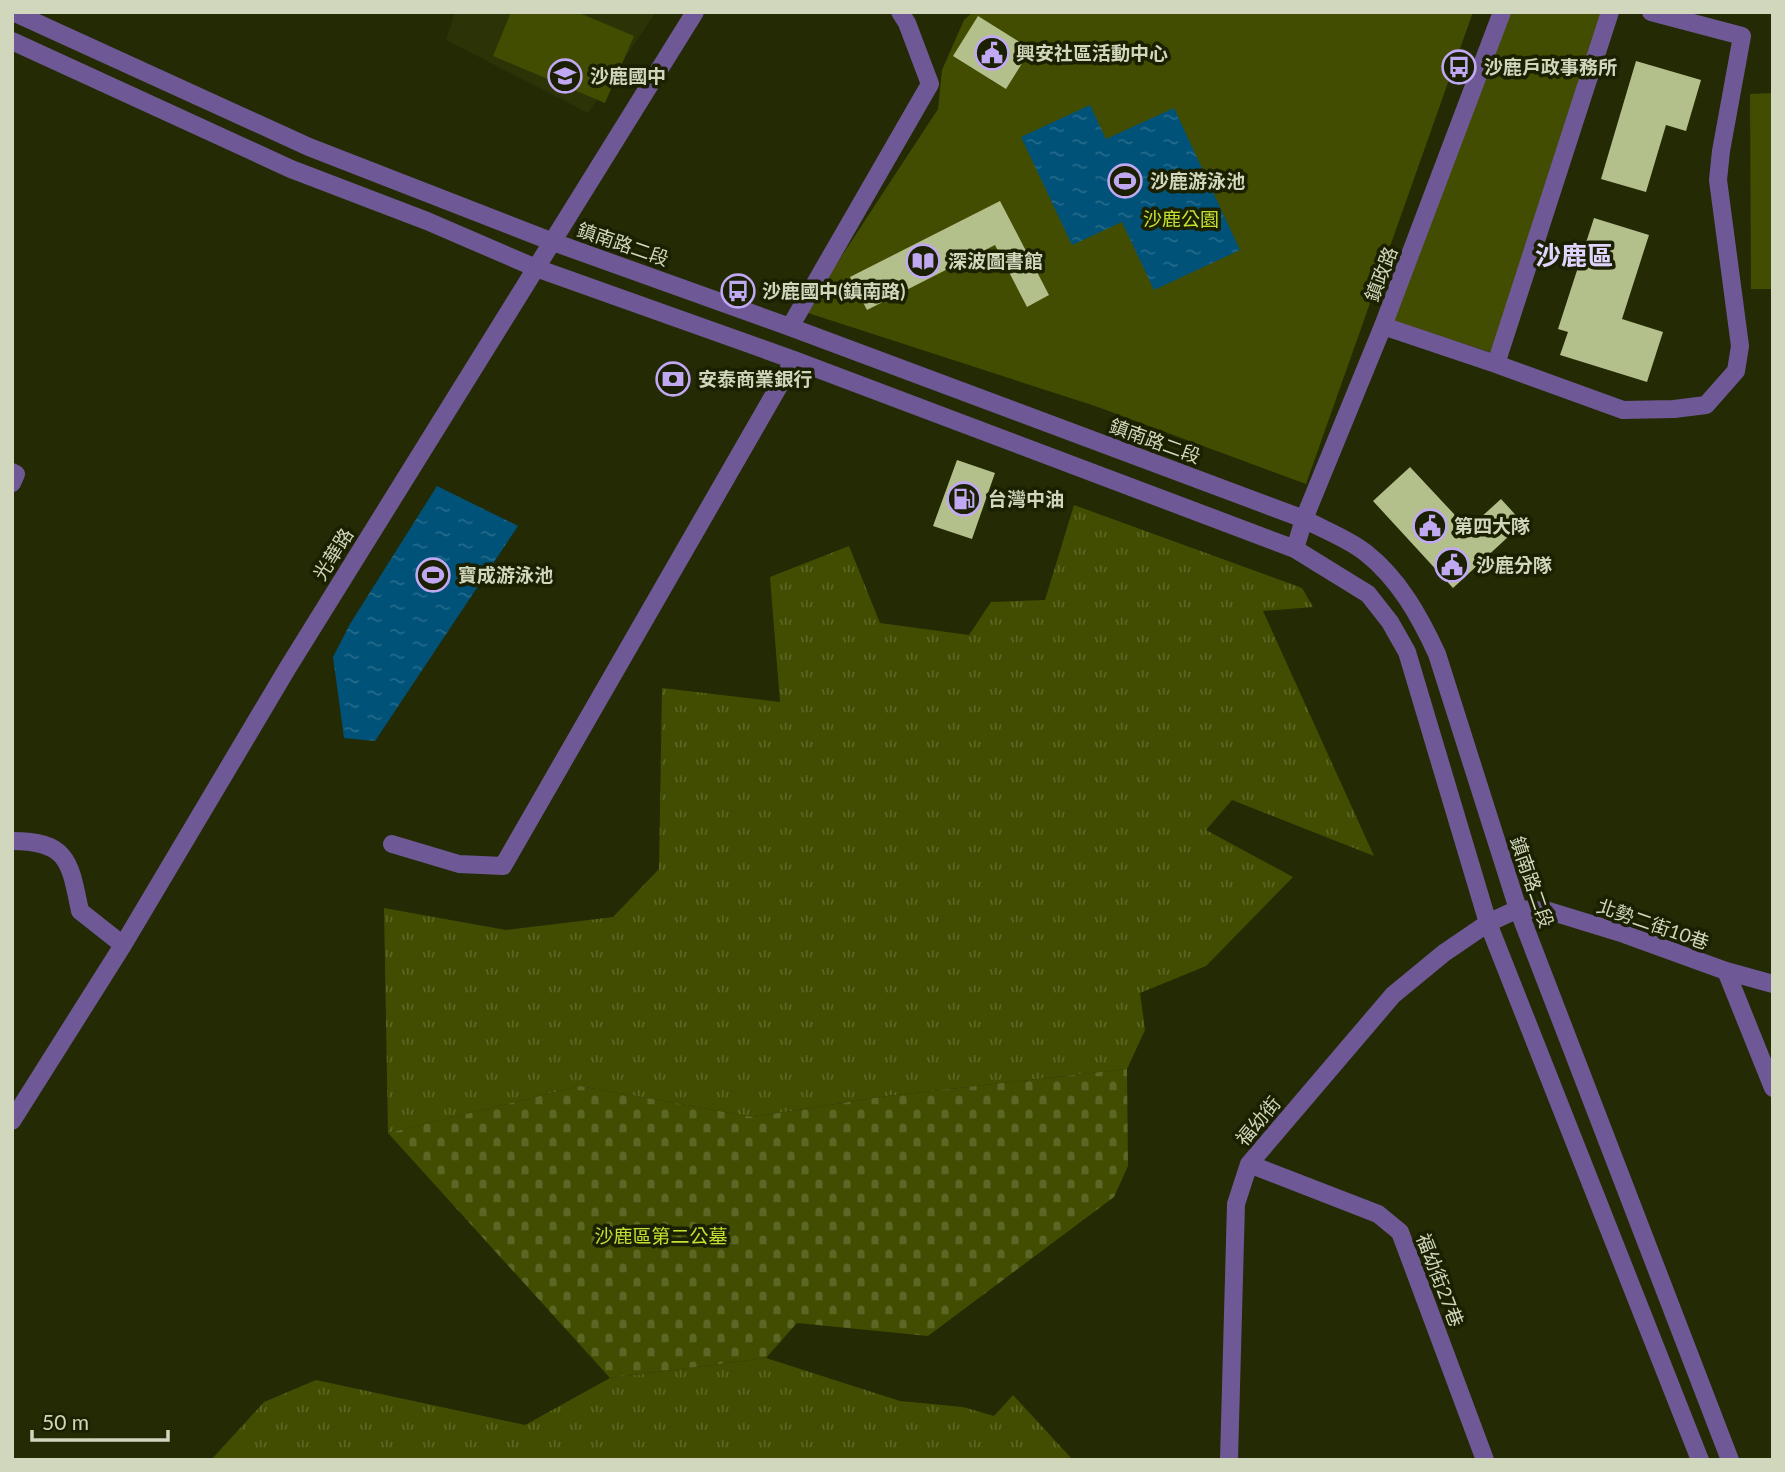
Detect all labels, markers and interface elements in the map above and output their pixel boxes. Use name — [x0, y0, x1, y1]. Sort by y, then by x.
public building icon: 興安社區活動中心 — [973, 34, 1011, 72]
place label: 興安社區活動中心 — [1016, 41, 1168, 64]
bus stop icon: 沙鹿戶政事務所 — [1440, 48, 1478, 86]
place label: 沙鹿戶政事務所 — [1484, 55, 1617, 78]
school or university icon: 沙鹿國中 — [546, 57, 584, 95]
place label: 沙鹿國中 — [590, 64, 666, 87]
sports icon: 沙鹿游泳池 — [1106, 162, 1144, 200]
place label: 沙鹿游泳池 — [1150, 169, 1245, 192]
park label: 沙鹿公園 — [1143, 207, 1219, 230]
street label: 鎮南路二段 — [574, 217, 672, 270]
district label: 沙鹿區 — [1535, 239, 1613, 271]
library icon: 深波圖書館 — [904, 242, 942, 280]
street label: 鎮政路 — [1360, 243, 1401, 305]
place label: 深波圖書館 — [948, 249, 1043, 272]
bus stop icon: 沙鹿國中(鎮南路) — [719, 272, 757, 310]
place label: 沙鹿國中(鎮南路) — [762, 279, 905, 302]
bank icon: 安泰商業銀行 — [654, 360, 692, 398]
place label: 安泰商業銀行 — [698, 367, 812, 390]
street label: 鎮南路二段 — [1107, 413, 1204, 468]
fuel station icon: 台灣中油 — [945, 480, 983, 518]
place label: 台灣中油 — [988, 487, 1064, 510]
public building icon: 第四大隊 — [1411, 507, 1449, 545]
place label: 第四大隊 — [1454, 514, 1530, 537]
street label: 光華路 — [308, 523, 357, 584]
public building icon: 沙鹿分隊 — [1433, 546, 1471, 584]
place label: 沙鹿分隊 — [1476, 553, 1552, 576]
sports icon: 寶成游泳池 — [414, 556, 452, 594]
place label: 寶成游泳池 — [458, 563, 553, 586]
street label: 鎮南路二段 — [1506, 833, 1559, 931]
street label: 北勢二街10巷 — [1594, 894, 1712, 953]
street label: 福幼街 — [1230, 1091, 1285, 1150]
park label: 沙鹿區第二公墓 — [594, 1224, 728, 1247]
street label: 福幼街27巷 — [1412, 1230, 1469, 1330]
scale bar — [32, 1398, 168, 1442]
text: 50 m — [42, 1409, 89, 1434]

